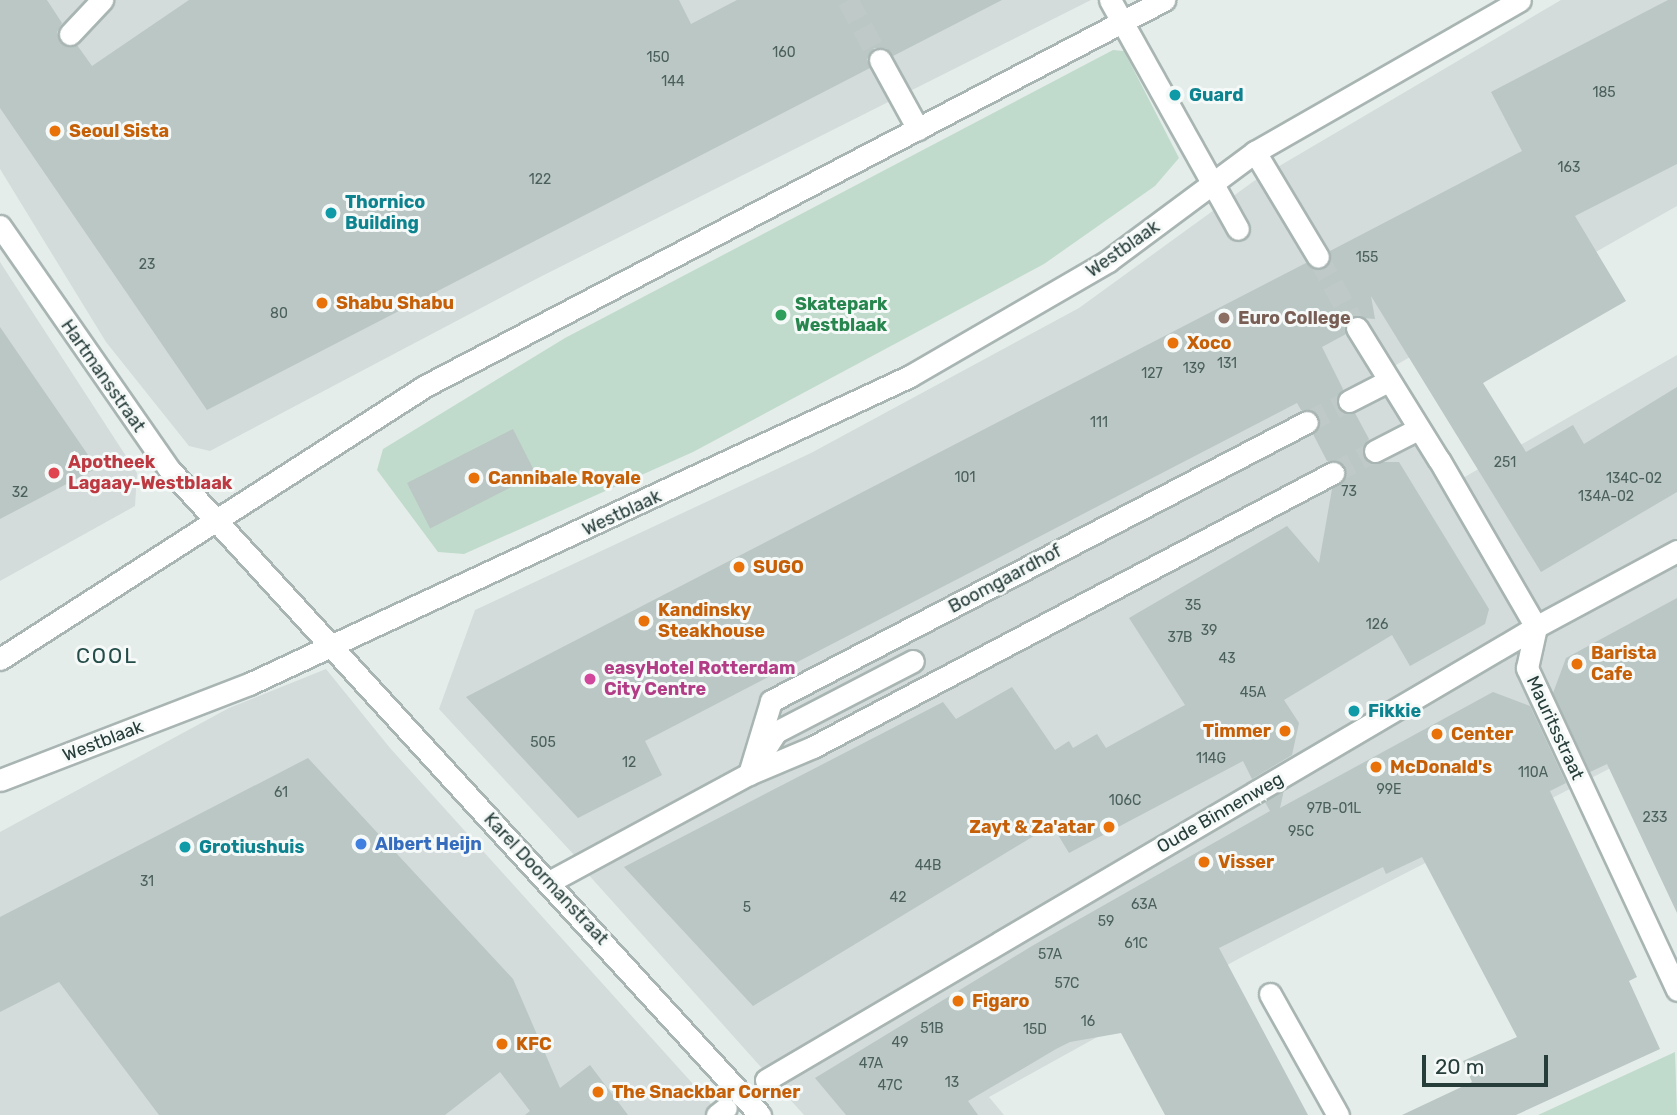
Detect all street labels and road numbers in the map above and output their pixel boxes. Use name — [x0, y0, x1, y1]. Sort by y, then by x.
street label: Westblaak — [1082, 216, 1164, 282]
street label: Hartmansstraat — [56, 316, 150, 436]
street label: Westblaak — [579, 485, 665, 541]
street label: Boomgaardhof — [945, 540, 1065, 618]
street label: Mauritsstraat — [1522, 673, 1588, 783]
street label: Westblaak — [60, 716, 146, 766]
street label: Oude Binnenweg — [1153, 768, 1287, 858]
street label: Karel Doormanstraat — [479, 809, 613, 949]

